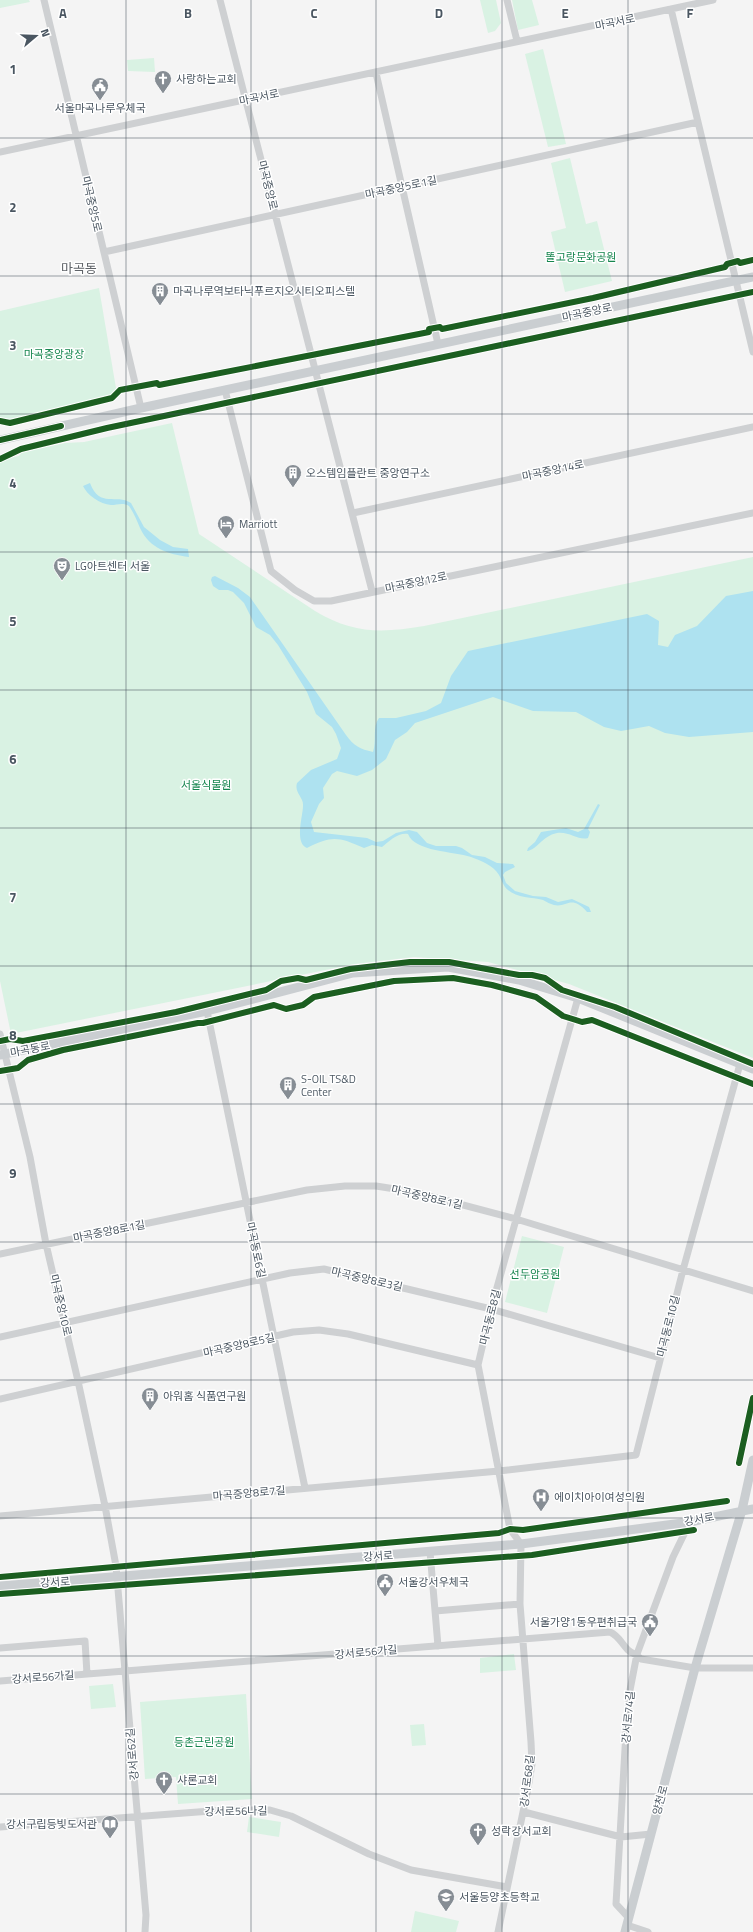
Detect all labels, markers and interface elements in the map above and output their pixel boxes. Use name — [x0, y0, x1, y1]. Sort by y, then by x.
text: A — [59, 3, 67, 23]
text: B — [184, 3, 192, 23]
text: C — [310, 3, 318, 23]
text: D — [435, 3, 443, 23]
text: E — [561, 3, 569, 23]
text: F — [687, 3, 694, 23]
street label: 마곡서로 — [594, 10, 636, 34]
north arrow — [16, 16, 56, 56]
text: N — [37, 27, 54, 39]
text: 1 — [9, 59, 17, 79]
church icon: 사랑하는교회 — [153, 69, 173, 94]
place label: 사랑하는교회 — [176, 71, 237, 87]
public building icon: 서울마곡나루우체국 — [90, 76, 110, 101]
street label: 마곡서로 — [238, 85, 280, 109]
place label: 서울마곡나루우체국 — [54, 100, 146, 116]
street label: 마곡중앙로 — [254, 159, 282, 211]
street label: 마곡중앙5로1길 — [364, 172, 438, 202]
street label: 마곡중앙5로 — [78, 175, 106, 233]
text: 2 — [9, 197, 17, 217]
park label: 똘고랑문화공원 — [546, 249, 616, 265]
district label: 마곡동 — [61, 258, 97, 278]
building icon: 마곡나루역보타닉푸르지오시티오피스텔 — [150, 281, 170, 306]
place label: 마곡나루역보타닉푸르지오시티오피스텔 — [173, 283, 355, 299]
street label: 마곡중앙로 — [561, 299, 613, 325]
text: 3 — [9, 335, 17, 355]
park label: 마곡중앙광장 — [24, 346, 84, 362]
street label: 마곡중앙14로 — [521, 456, 585, 484]
building icon: 오스템임플란트 중앙연구소 — [283, 463, 303, 488]
place label: 오스템임플란트 중앙연구소 — [306, 465, 430, 481]
text: 4 — [9, 473, 17, 493]
hotel icon: Marriott — [216, 514, 236, 539]
place label: Marriott — [239, 516, 277, 532]
theatre icon: LG아트센터 서울 — [52, 556, 72, 581]
place label: LG아트센터 서울 — [75, 558, 150, 574]
street label: 마곡중앙12로 — [384, 568, 448, 596]
text: 5 — [9, 611, 17, 631]
text: 6 — [9, 749, 17, 769]
park label: 서울식물원 — [181, 777, 231, 793]
text: 7 — [9, 887, 17, 907]
text: 8 — [9, 1025, 17, 1045]
street label: 마곡동로 — [9, 1037, 51, 1061]
place label: S-OIL TS&D Center — [301, 1071, 356, 1100]
building icon: S-OIL TS&D Center — [278, 1075, 298, 1100]
text: 9 — [9, 1163, 17, 1183]
street label: 마곡중앙8로1길 — [390, 1181, 464, 1213]
street label: 마곡중앙8로1길 — [72, 1216, 146, 1246]
street label: 마곡동로6길 — [242, 1221, 270, 1279]
street label: 마곡중앙8로3길 — [330, 1263, 404, 1295]
park label: 선두암공원 — [510, 1266, 560, 1282]
street label: 마곡중앙10로 — [46, 1273, 76, 1337]
street label: 마곡동로8길 — [475, 1288, 505, 1346]
street label: 마곡동로10길 — [653, 1294, 683, 1358]
street label: 마곡중앙8로5길 — [202, 1329, 276, 1361]
building icon: 아워홈 식품연구원 — [140, 1386, 160, 1411]
place label: 아워홈 식품연구원 — [163, 1388, 246, 1404]
street label: 마곡중앙8로7길 — [212, 1482, 286, 1504]
hospital icon: 에이치아이여성의원 — [531, 1487, 551, 1512]
place label: 에이치아이여성의원 — [554, 1489, 645, 1505]
street label: 강서로 — [683, 1508, 715, 1530]
street label: 강서로 — [362, 1547, 394, 1565]
public building icon: 서울강서우체국 — [375, 1572, 395, 1597]
street label: 강서로 — [39, 1573, 71, 1591]
place label: 서울강서우체국 — [398, 1574, 469, 1590]
public building icon: 서울가양1동우편취급국 — [640, 1612, 660, 1637]
place label: 서울가양1동우편취급국 — [530, 1614, 637, 1630]
street label: 강서로56가길 — [334, 1641, 398, 1663]
street label: 강서로56가길 — [11, 1667, 75, 1687]
street label: 강서로74길 — [618, 1690, 638, 1744]
street label: 강서로62길 — [122, 1727, 142, 1781]
park label: 등촌근린공원 — [174, 1734, 234, 1750]
street label: 강서로68길 — [516, 1754, 538, 1808]
church icon: 샤론교회 — [154, 1770, 174, 1795]
place label: 샤론교회 — [177, 1772, 217, 1788]
street label: 양천로 — [648, 1783, 672, 1817]
street label: 강서로56나길 — [204, 1802, 268, 1820]
library icon: 강서구립등빛도서관 — [100, 1814, 120, 1839]
place label: 강서구립등빛도서관 — [6, 1816, 97, 1832]
church icon: 성락강서교회 — [468, 1821, 488, 1846]
place label: 성락강서교회 — [491, 1823, 552, 1839]
school or university icon: 서울등양초등학교 — [436, 1887, 456, 1912]
place label: 서울등양초등학교 — [459, 1889, 540, 1905]

